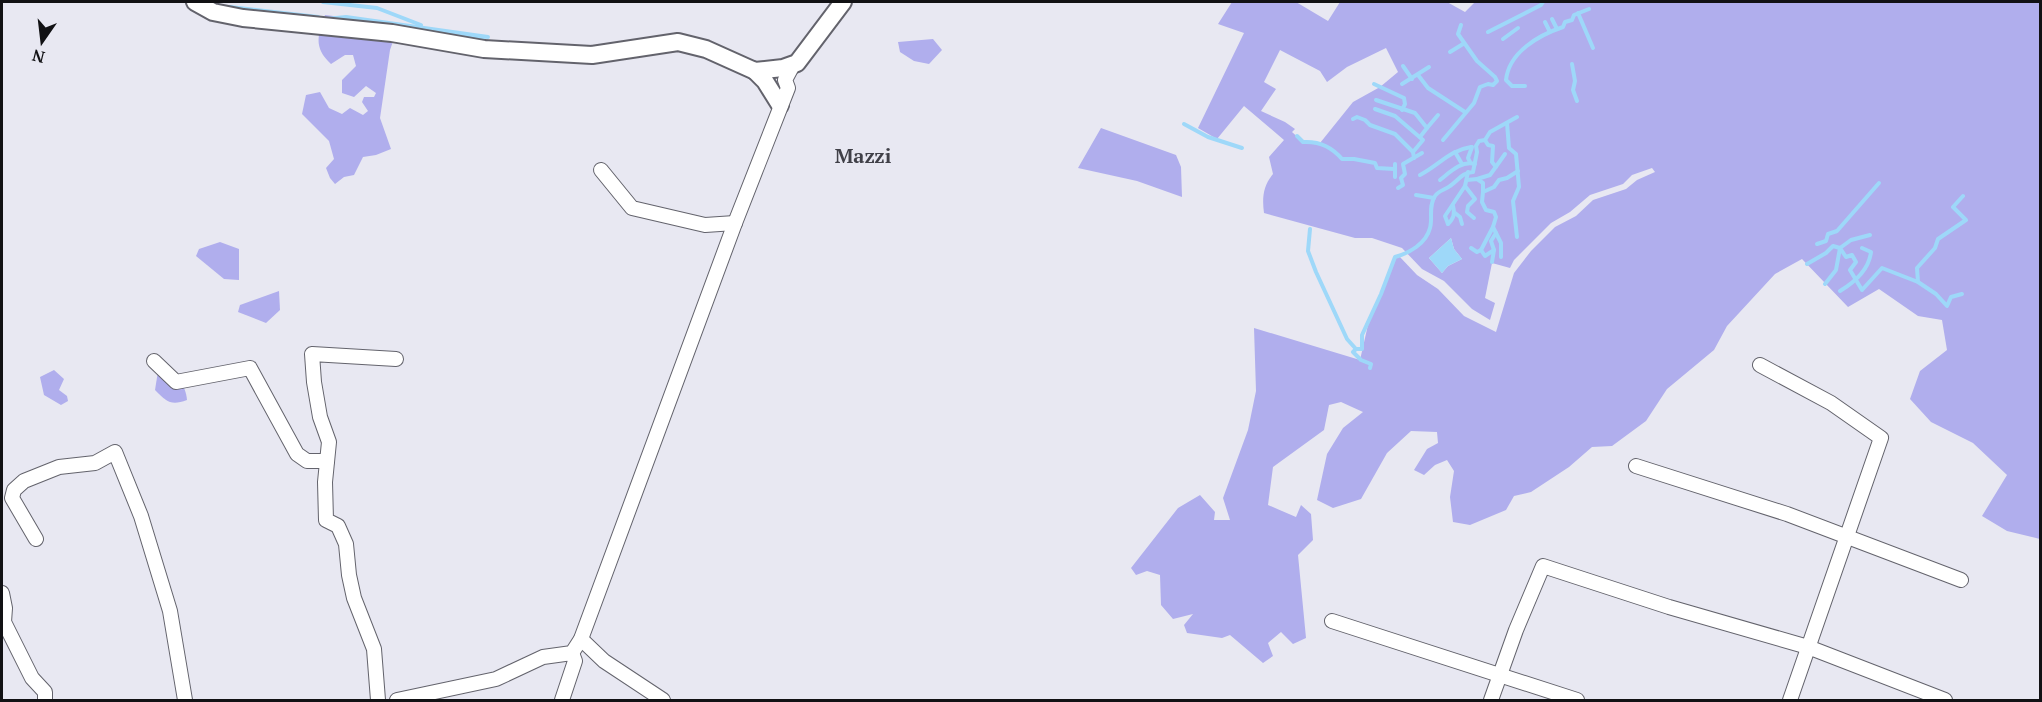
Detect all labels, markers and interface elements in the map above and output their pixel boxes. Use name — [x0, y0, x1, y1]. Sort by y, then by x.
north arrow — [12, 12, 72, 72]
text: N — [30, 44, 47, 69]
district label: Mazzi — [835, 142, 892, 169]

